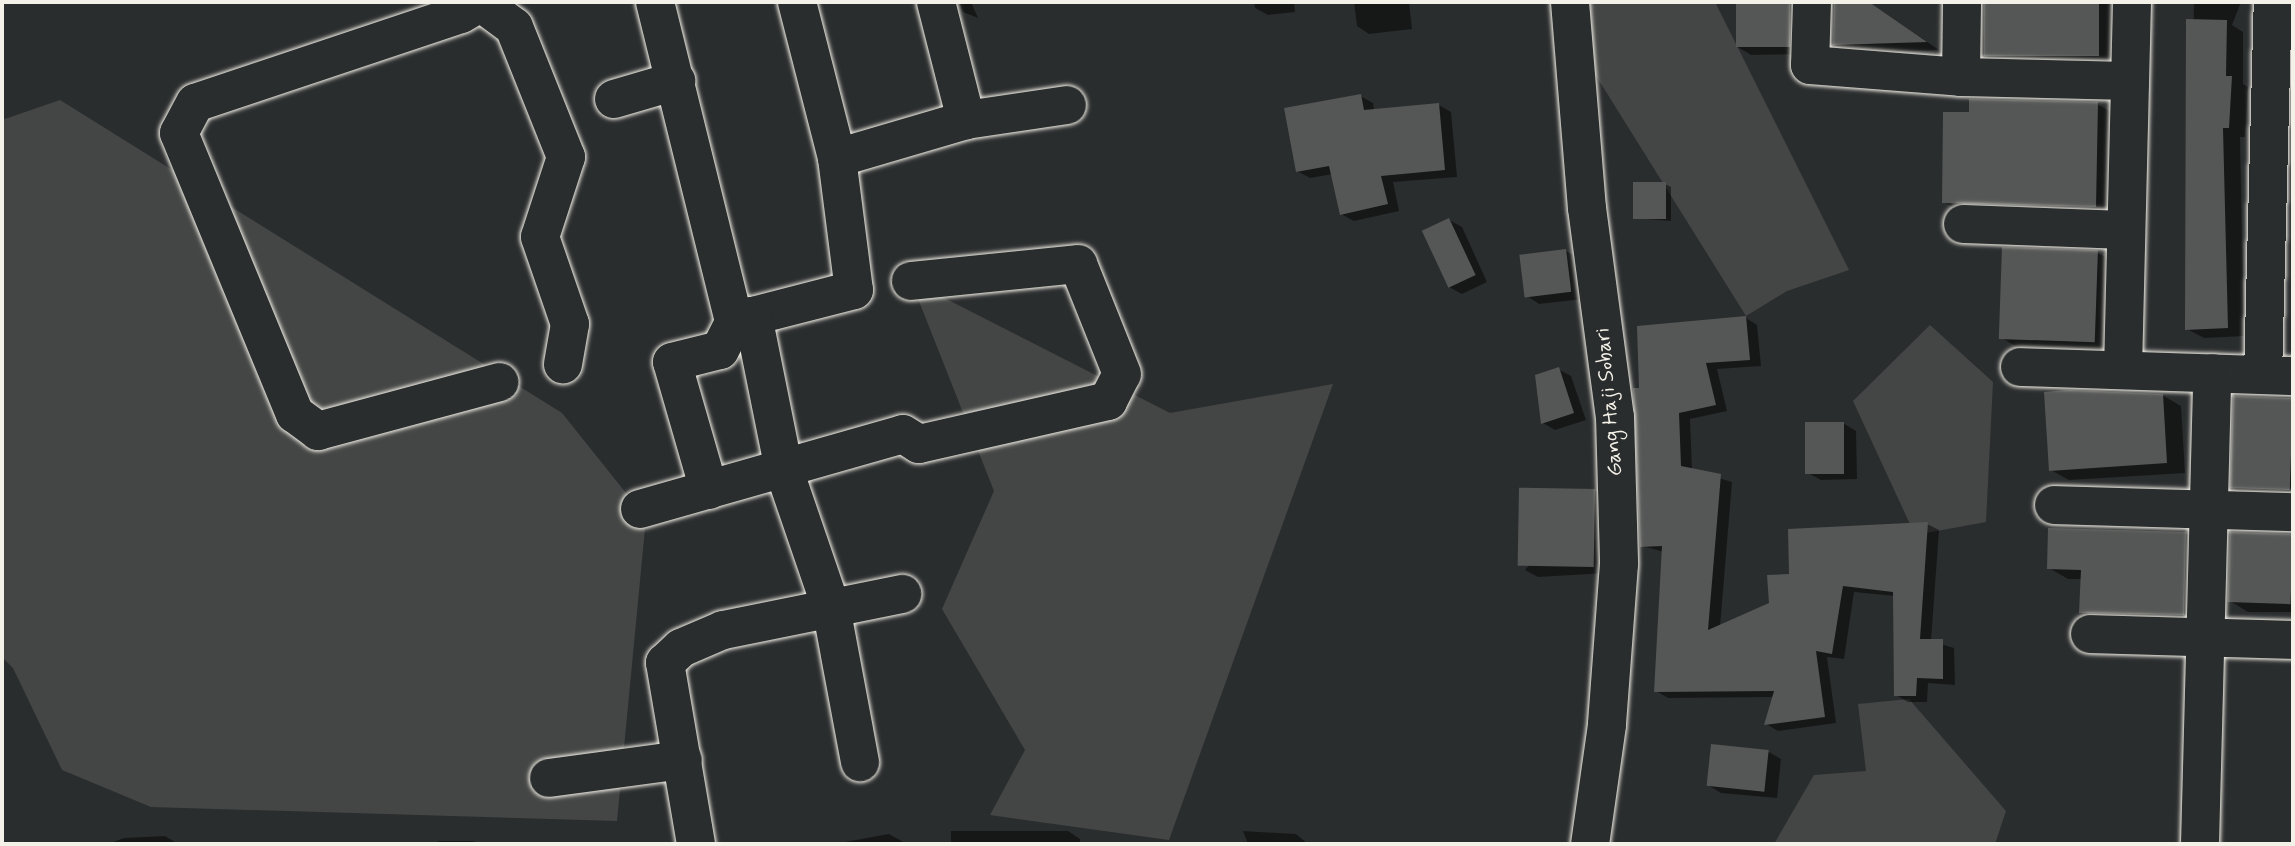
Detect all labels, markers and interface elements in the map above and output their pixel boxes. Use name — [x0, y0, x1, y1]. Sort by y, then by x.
street label: Gang Haji Sobari — [1590, 325, 1628, 479]

